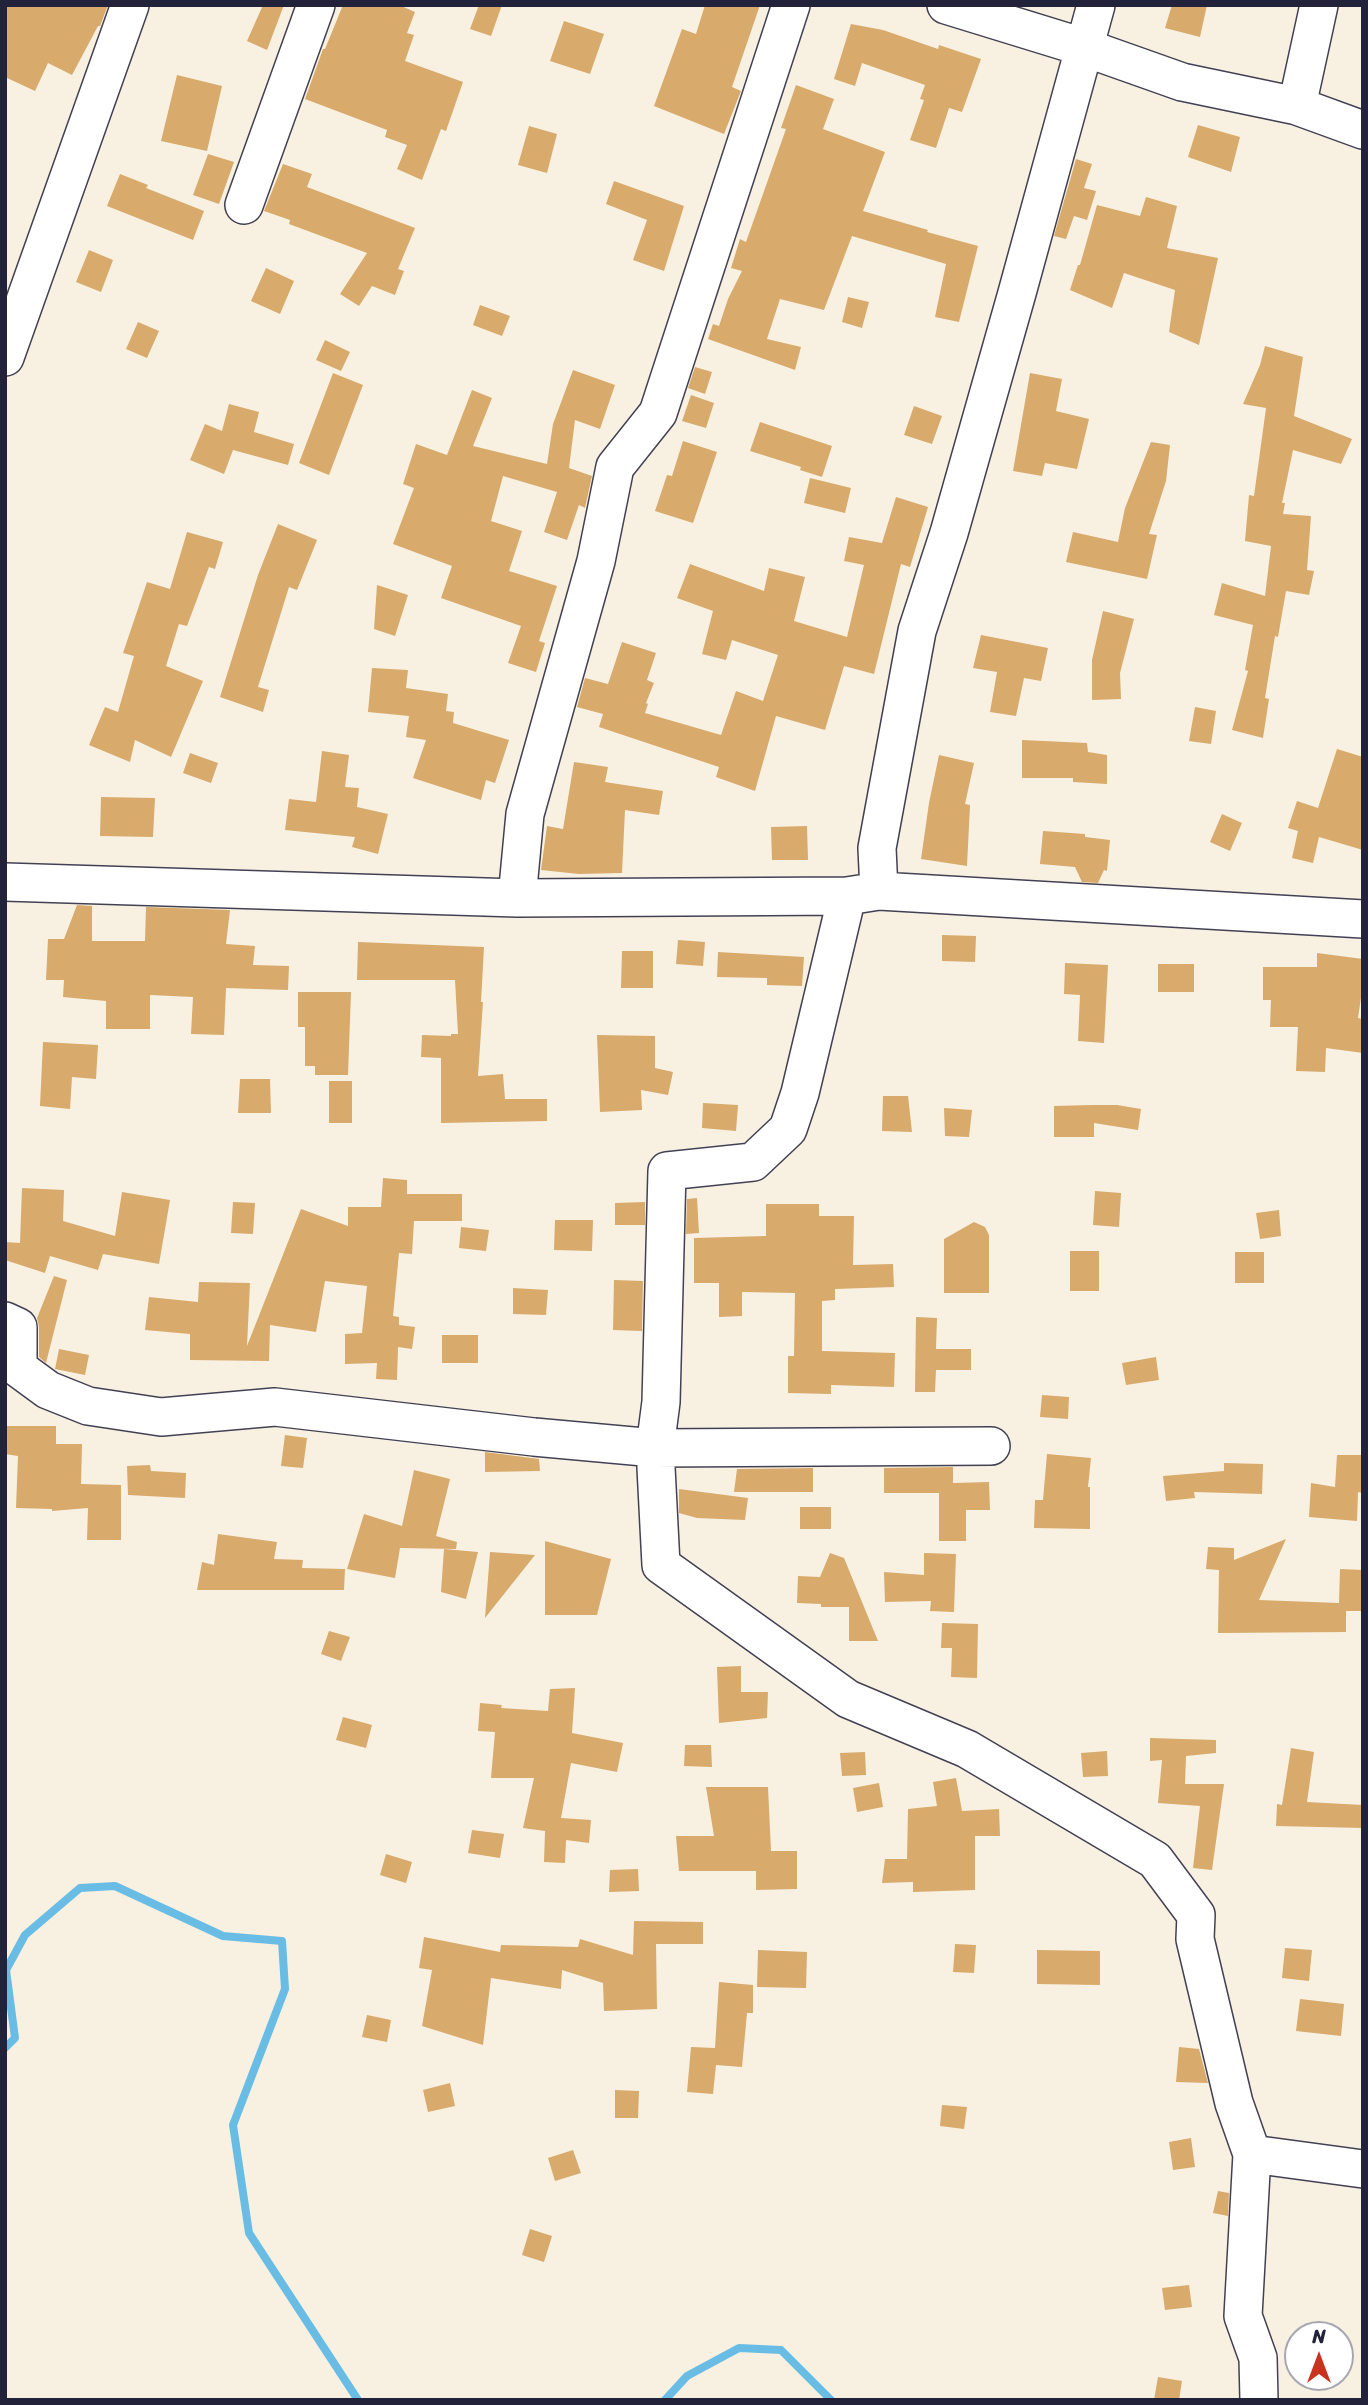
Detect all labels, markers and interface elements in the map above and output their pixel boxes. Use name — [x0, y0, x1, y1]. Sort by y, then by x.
text: N — [1312, 2320, 1326, 2353]
north arrow — [1284, 2321, 1354, 2391]

